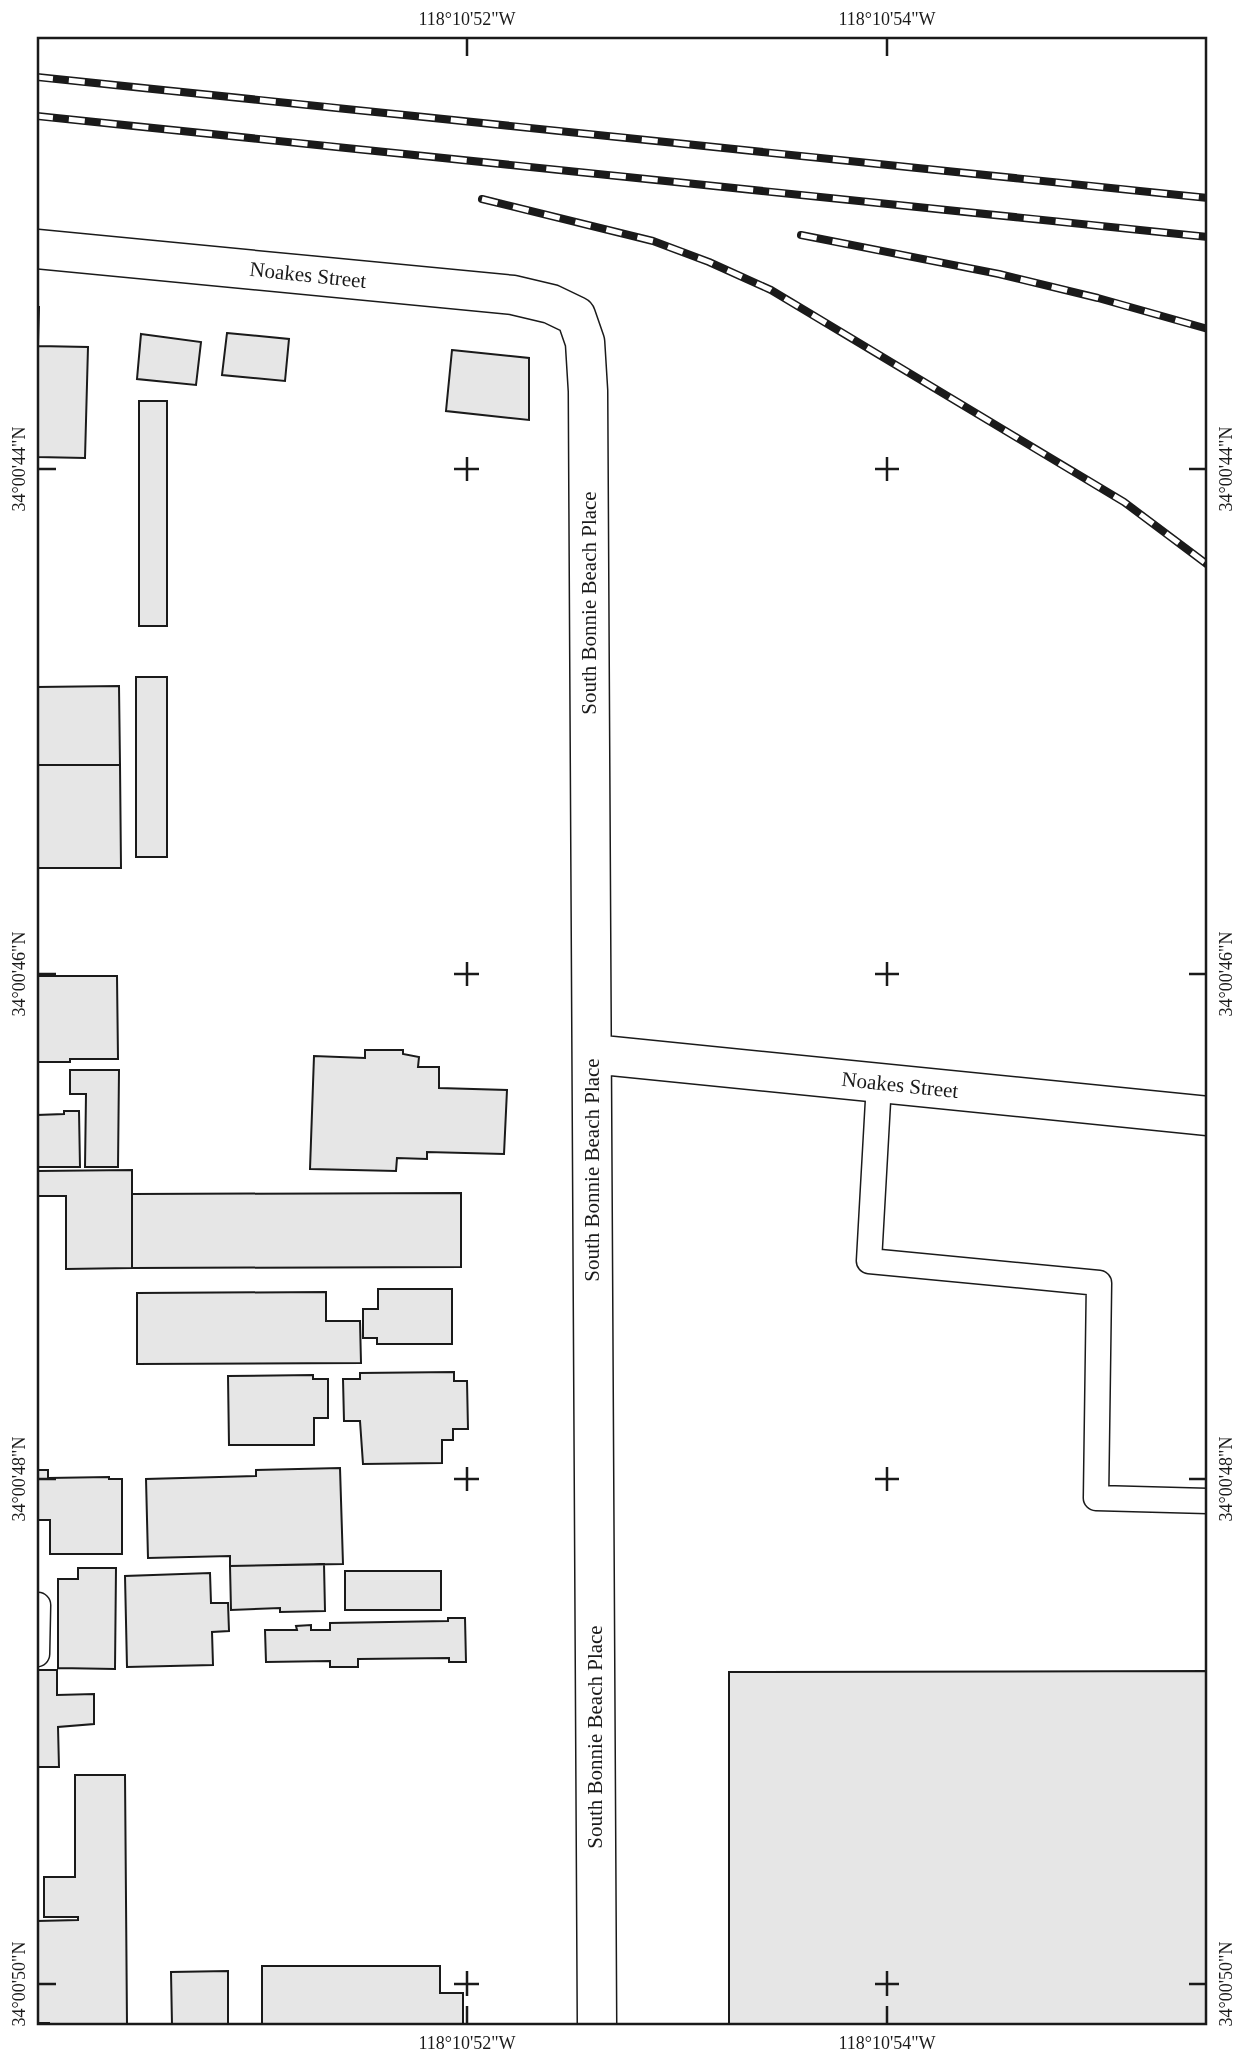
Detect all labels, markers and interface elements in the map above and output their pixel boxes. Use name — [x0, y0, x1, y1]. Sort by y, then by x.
text: 118°10'52"W — [418, 9, 516, 29]
text: 118°10'54"W — [838, 9, 936, 29]
street label: Noakes Street — [248, 257, 368, 293]
text: 34°00'44"N — [9, 427, 29, 511]
text: 34°00'44"N — [1216, 427, 1236, 511]
street label: South Bonnie Beach Place — [577, 491, 601, 715]
text: 34°00'46"N — [9, 932, 29, 1016]
text: 34°00'46"N — [1216, 932, 1236, 1016]
street label: South Bonnie Beach Place — [580, 1058, 604, 1282]
street label: Noakes Street — [840, 1067, 960, 1103]
text: 34°00'48"N — [9, 1437, 29, 1521]
text: 34°00'48"N — [1216, 1437, 1236, 1521]
street label: South Bonnie Beach Place — [583, 1625, 607, 1849]
text: 34°00'50"N — [9, 1942, 29, 2026]
text: 34°00'50"N — [1216, 1942, 1236, 2026]
text: 118°10'52"W — [418, 2033, 516, 2053]
text: 118°10'54"W — [838, 2033, 936, 2053]

